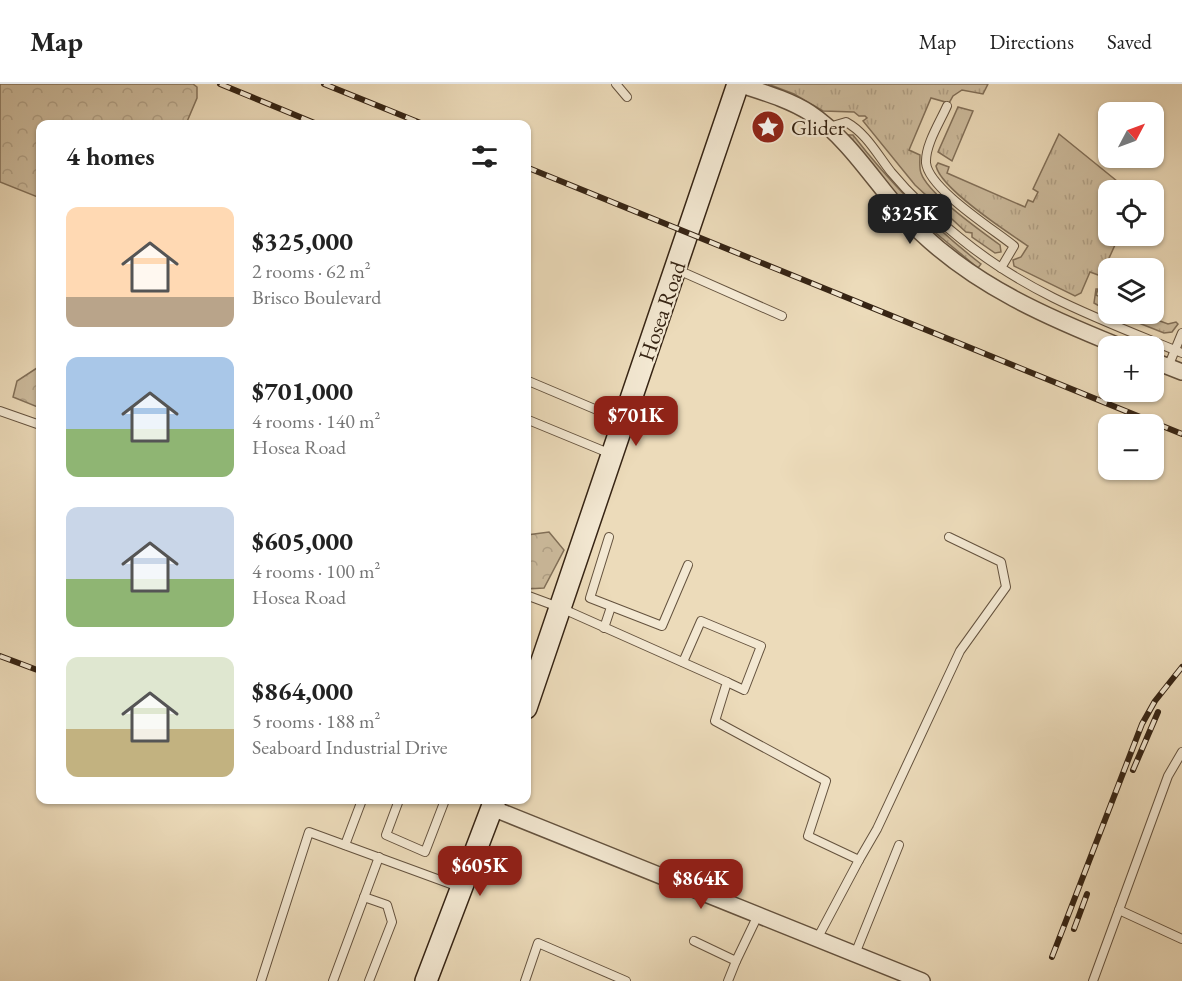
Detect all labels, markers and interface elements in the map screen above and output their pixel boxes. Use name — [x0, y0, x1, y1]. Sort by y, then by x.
text: Map — [30, 23, 83, 59]
text: Map — [919, 28, 956, 55]
text: Directions — [989, 28, 1074, 55]
text: Saved — [1107, 28, 1152, 55]
north arrow — [1098, 102, 1164, 168]
map controls — [1098, 102, 1164, 480]
place icon: Glider — [750, 109, 786, 145]
place label: Glider — [791, 113, 845, 142]
text: 4 homes — [66, 139, 155, 173]
icon: filters — [468, 140, 501, 173]
button: locate — [1098, 180, 1164, 246]
pin: $325K — [868, 194, 952, 245]
text: $325K — [882, 200, 938, 226]
text: $325,000 — [252, 224, 353, 258]
icon: home — [114, 231, 186, 303]
street label: Hosea Road — [631, 256, 693, 365]
text: 2 rooms · 62 m² — [252, 258, 371, 284]
button: layers — [1098, 258, 1164, 324]
text: Brisco Boulevard — [252, 284, 381, 310]
button: + — [1098, 336, 1164, 402]
text: $701,000 — [252, 374, 353, 408]
icon: home — [114, 381, 186, 453]
pin: $701K — [594, 396, 678, 447]
text: $701K — [608, 402, 664, 428]
text: 4 rooms · 140 m² — [252, 408, 380, 434]
button: − — [1098, 414, 1164, 480]
text: Hosea Road — [252, 434, 346, 460]
text: $605,000 — [252, 524, 353, 558]
icon: home — [114, 531, 186, 603]
text: 4 rooms · 100 m² — [252, 558, 380, 584]
text: Hosea Road — [252, 584, 346, 610]
text: $864,000 — [252, 674, 353, 708]
icon: home — [114, 681, 186, 753]
text: 5 rooms · 188 m² — [252, 708, 380, 734]
text: Seaboard Industrial Drive — [252, 734, 448, 760]
pin: $605K — [438, 846, 522, 897]
text: $605K — [452, 852, 508, 878]
pin: $864K — [659, 859, 743, 910]
text: $864K — [673, 865, 729, 891]

